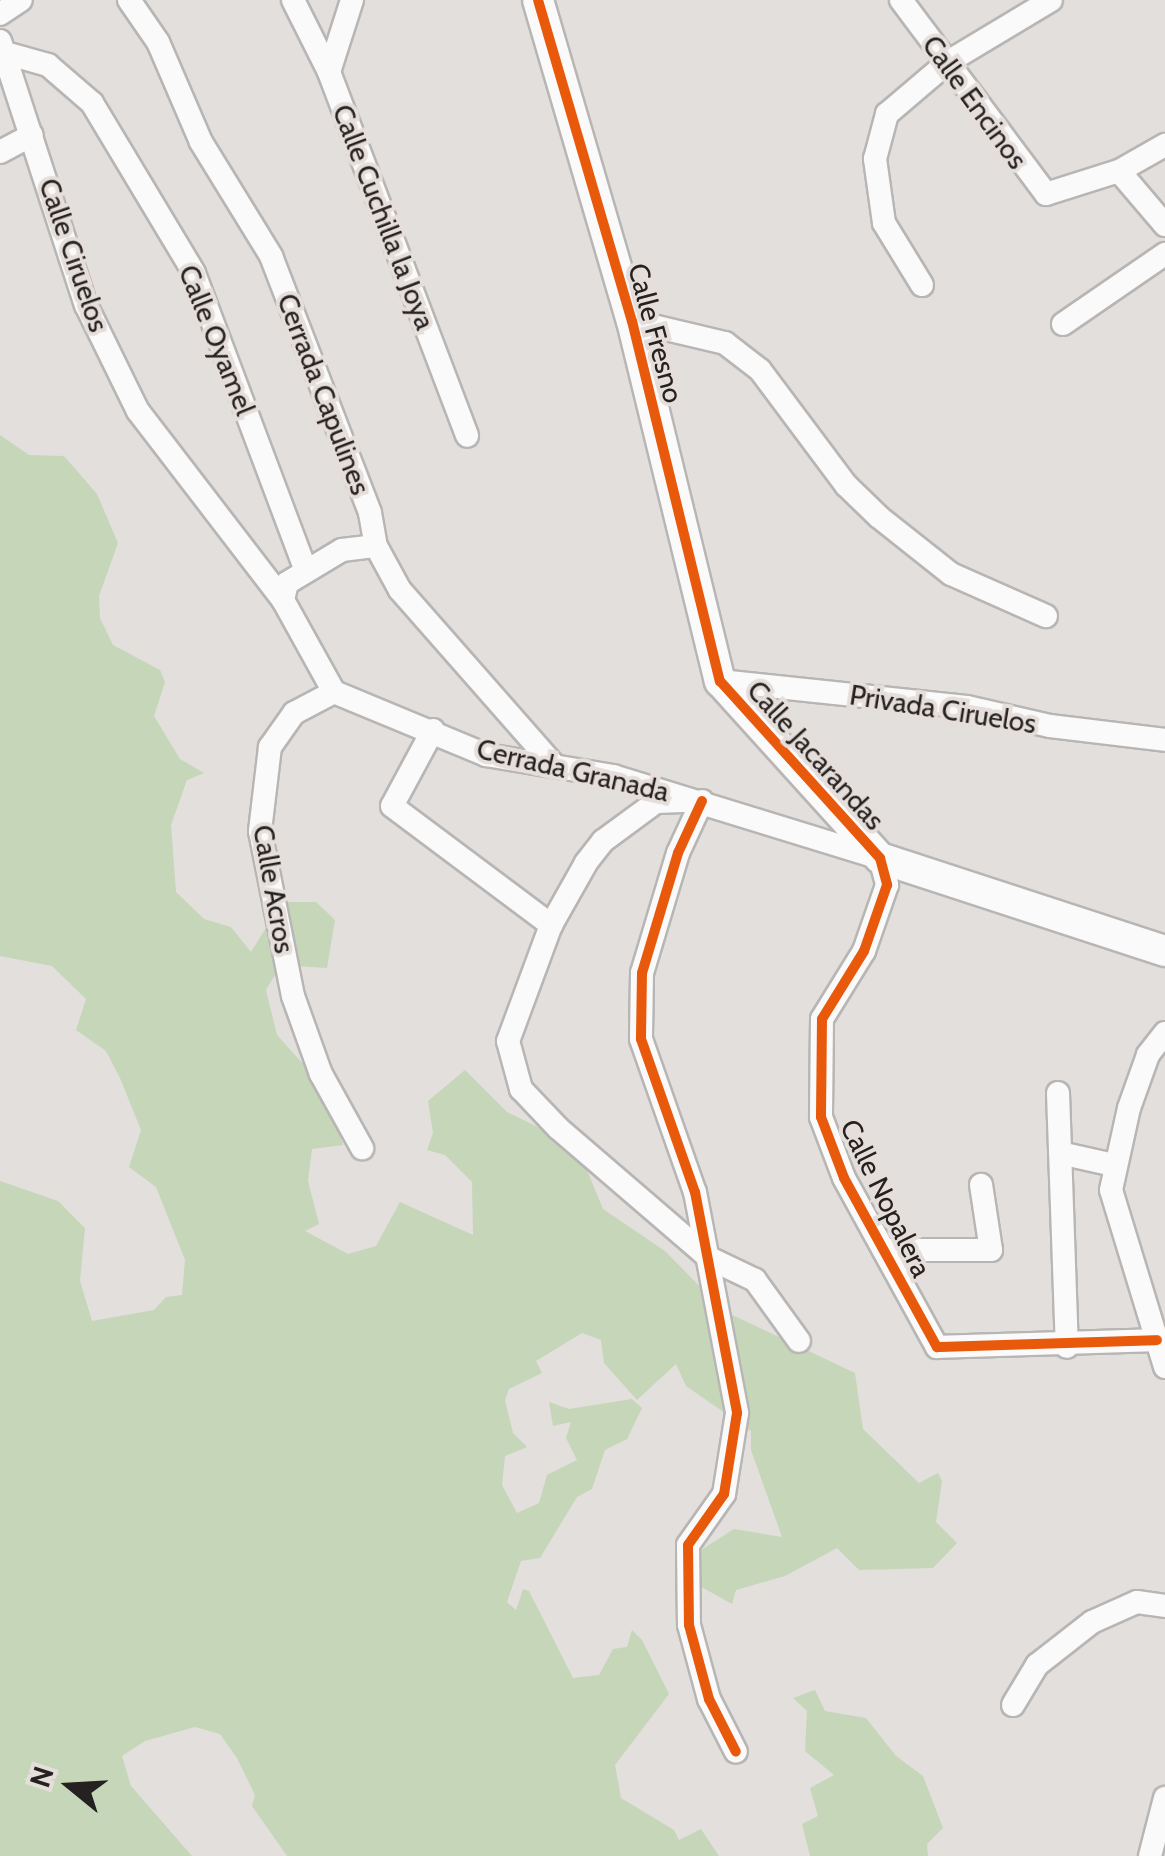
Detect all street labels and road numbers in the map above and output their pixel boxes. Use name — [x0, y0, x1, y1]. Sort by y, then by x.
street label: Calle Encinos — [915, 29, 1035, 175]
street label: Calle Cuchilla la Joya — [326, 100, 442, 334]
street label: Calle Ciruelos — [32, 174, 116, 336]
street label: Calle Fresno — [621, 259, 691, 407]
street label: Calle Oyamel — [172, 260, 262, 420]
street label: Cerrada Capulines — [270, 289, 378, 499]
street label: Calle Jacarandas — [740, 673, 892, 837]
street label: Privada Ciruelos — [847, 678, 1039, 740]
street label: Cerrada Granada — [474, 732, 672, 808]
street label: Calle Acros — [246, 822, 302, 956]
street label: Calle Nopalera — [833, 1114, 939, 1282]

